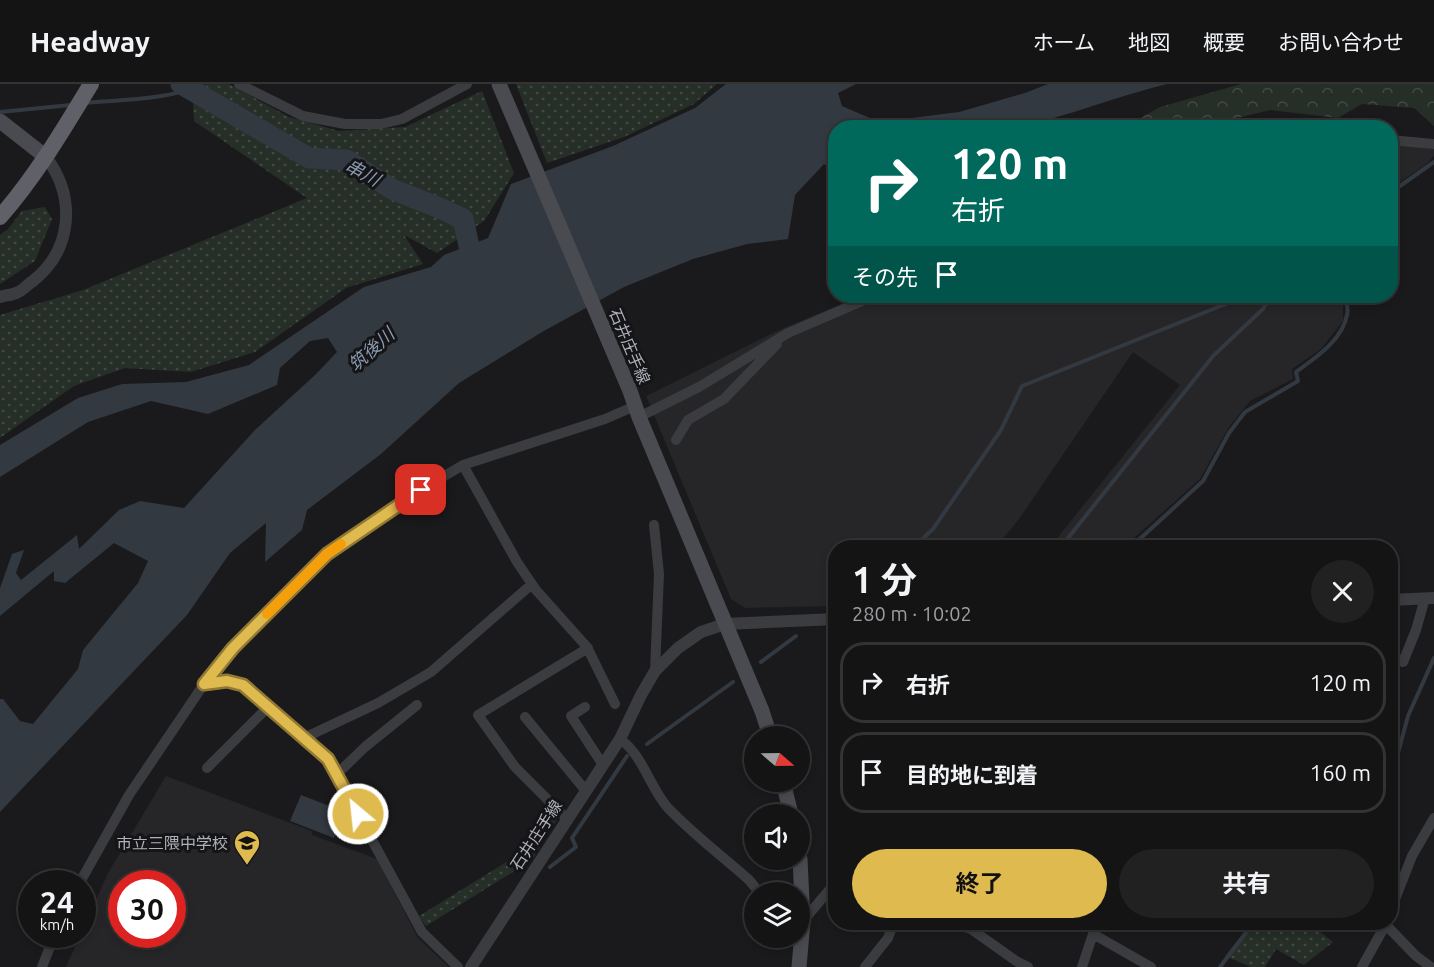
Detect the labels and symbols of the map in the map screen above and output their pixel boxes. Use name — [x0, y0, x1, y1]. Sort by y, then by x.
water label: 串川 — [342, 155, 385, 190]
street label: 石井庄手線 — [606, 306, 654, 386]
water label: 筑後川 — [344, 322, 399, 374]
pin — [395, 464, 446, 515]
north arrow — [744, 726, 810, 792]
position arrow — [326, 782, 390, 846]
street label: 石井庄手線 — [507, 797, 565, 873]
school or university icon: 市立三隈中学校 — [232, 828, 262, 866]
place label: 市立三隈中学校 — [116, 834, 228, 852]
speed limit sign: 30 — [108, 870, 186, 948]

